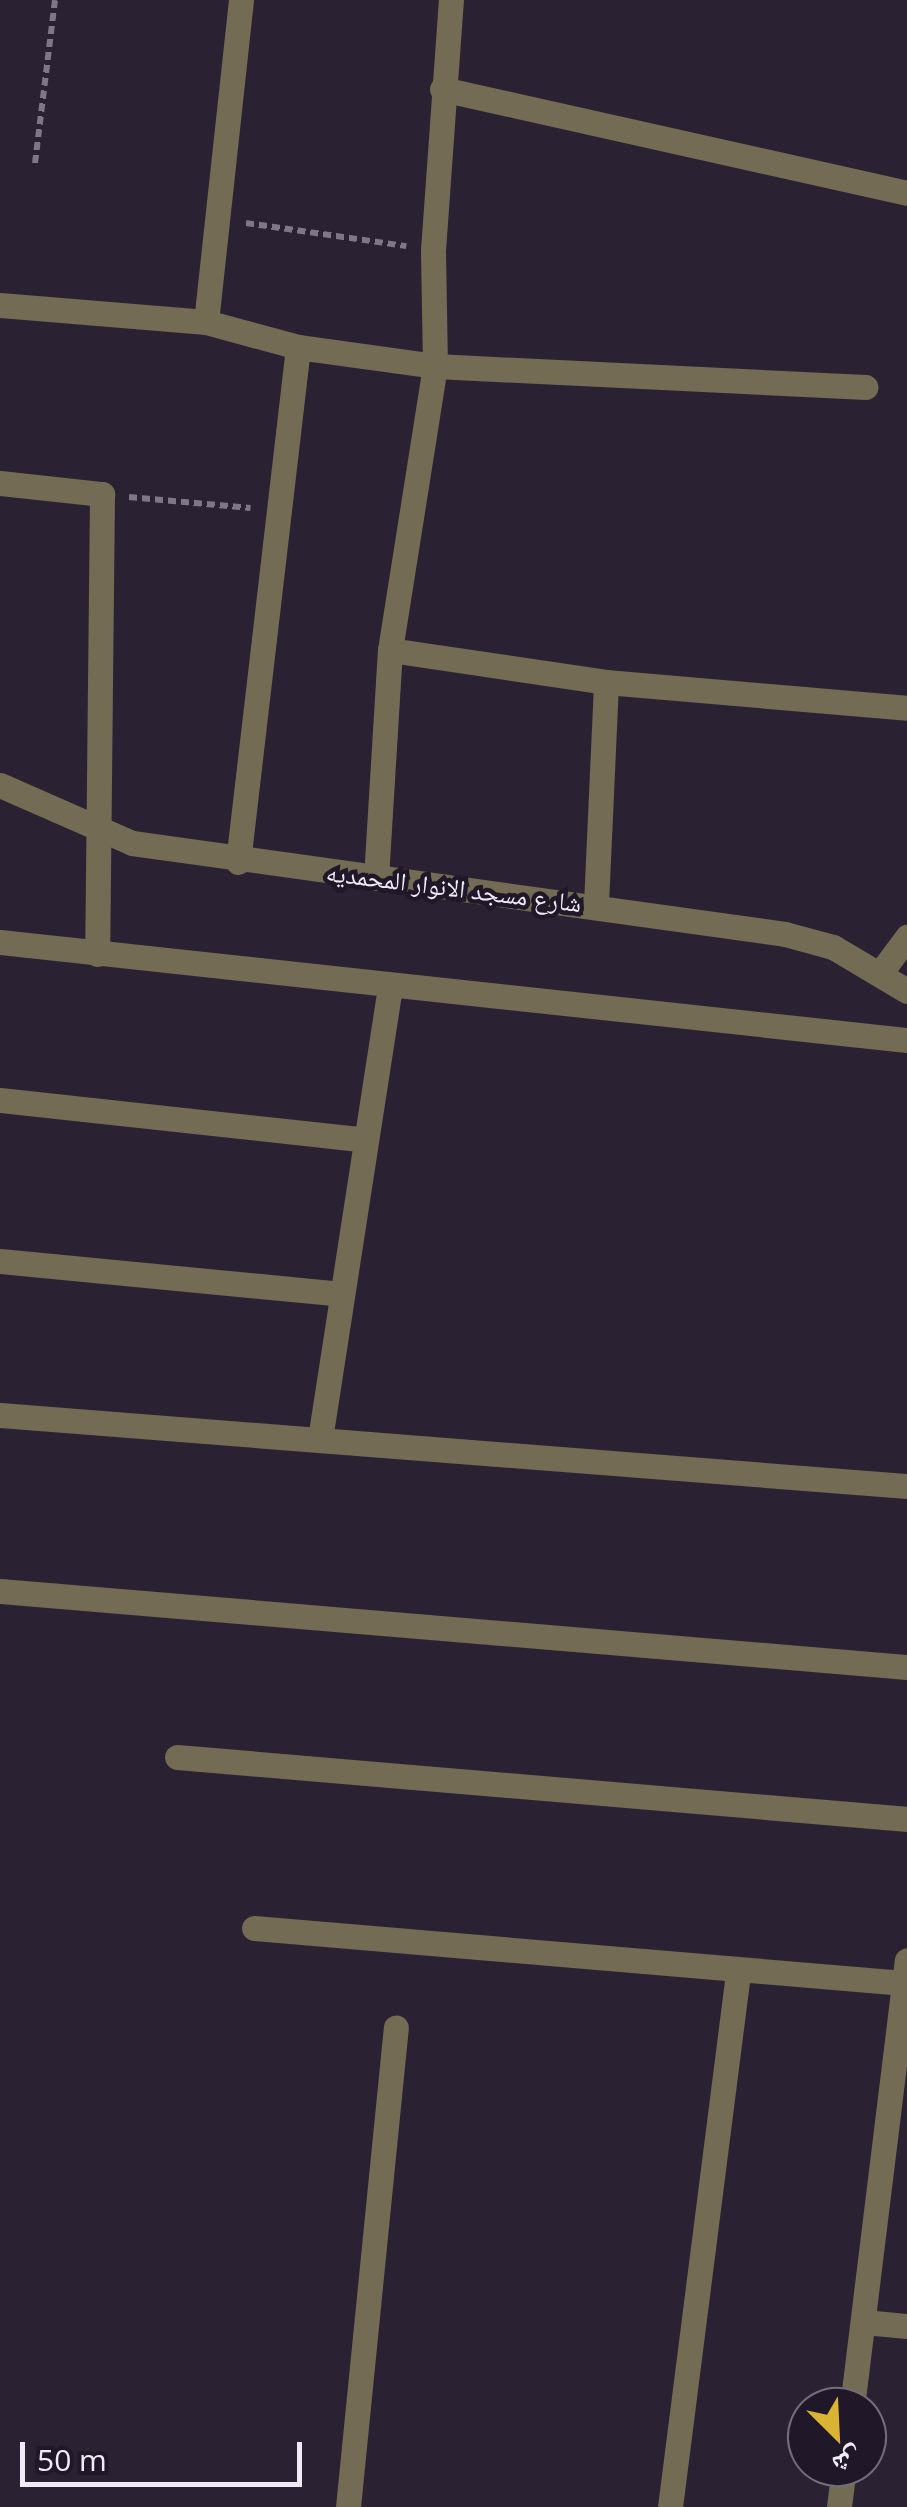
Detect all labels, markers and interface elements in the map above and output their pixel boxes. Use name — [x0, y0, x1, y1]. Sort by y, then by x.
street label: شارع مسجد الانوار المحمديه — [325, 856, 583, 918]
north arrow — [787, 2387, 887, 2487]
scale bar — [25, 2422, 308, 2484]
text: 50 m — [37, 2439, 107, 2480]
text: ش — [827, 2439, 870, 2486]

